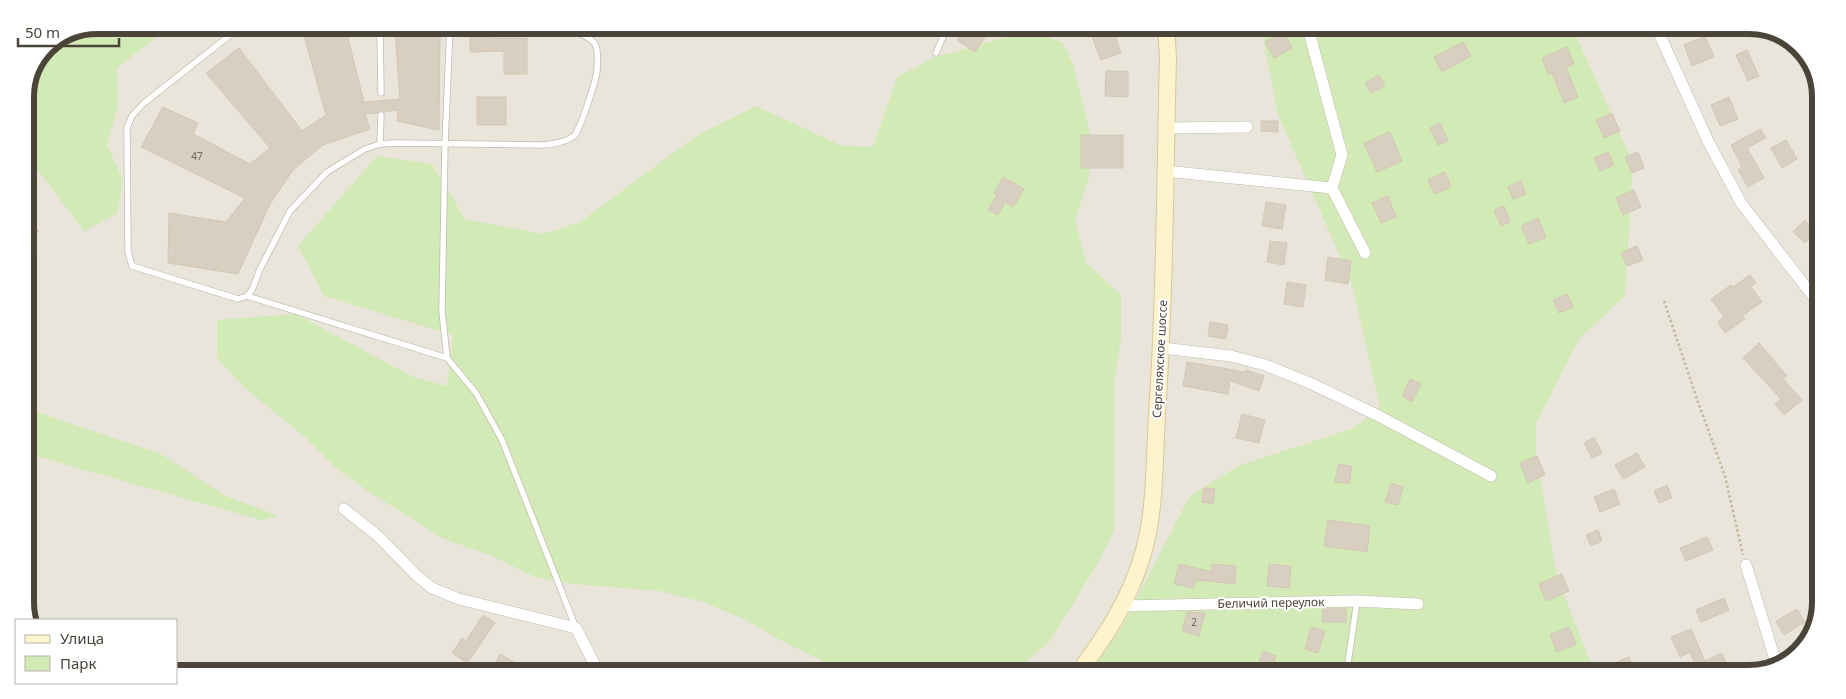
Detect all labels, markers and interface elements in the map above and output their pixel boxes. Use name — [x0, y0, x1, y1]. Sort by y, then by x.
scale bar — [18, 15, 119, 47]
text: 50 m — [25, 22, 60, 42]
house number: 47 — [191, 149, 203, 163]
street label: Сергеляхское шоссе — [1148, 299, 1171, 418]
street label: Беличий переулок — [1217, 593, 1325, 612]
house number: 2 — [1191, 615, 1197, 629]
legend — [15, 619, 178, 684]
text: Улица — [60, 628, 104, 648]
text: Парк — [60, 653, 96, 673]

